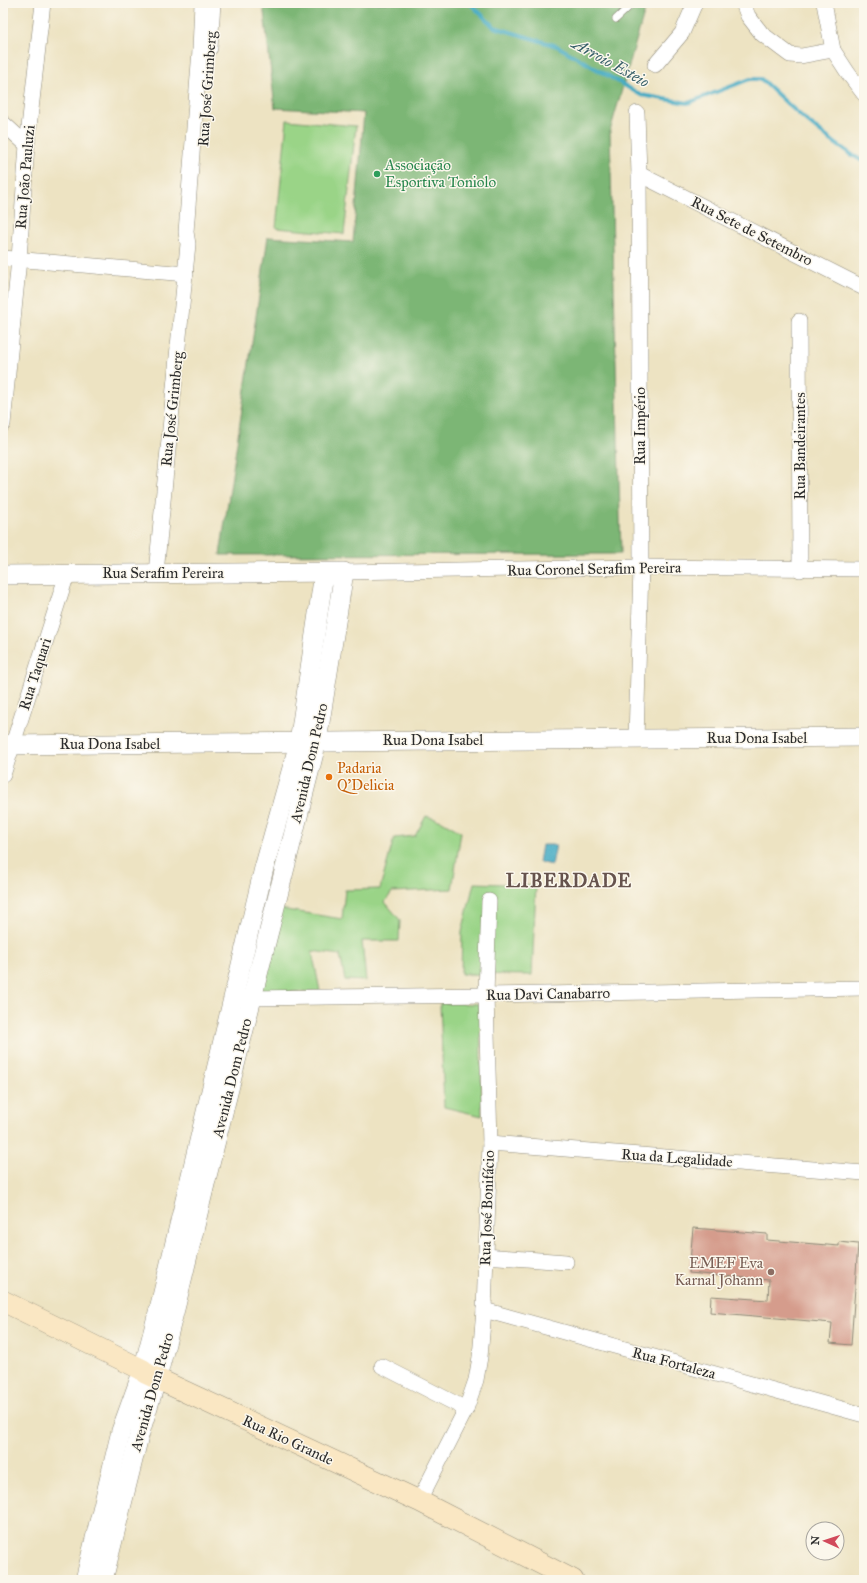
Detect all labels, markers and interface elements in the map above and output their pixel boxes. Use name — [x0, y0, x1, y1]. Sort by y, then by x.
street label: Rua José Grimberg — [194, 30, 221, 147]
water label: Arroio Esteio — [567, 33, 653, 91]
street label: Rua João Pauluzi — [11, 124, 40, 230]
place label: Associação Esportiva Toniolo — [384, 156, 496, 191]
marker: Associação Esportiva Toniolo — [372, 169, 382, 179]
street label: Rua Sete de Setembro — [688, 193, 816, 270]
street label: Rua José Grimberg — [157, 350, 188, 468]
street label: Rua Império — [631, 387, 649, 465]
street label: Rua Bandeirantes — [791, 392, 809, 500]
street label: Rua Coronel Serafim Pereira — [507, 558, 682, 580]
street label: Rua Serafim Pereira — [102, 564, 224, 582]
street label: Rua Taquari — [15, 636, 56, 713]
street label: Avenida Dom Pedro — [286, 701, 332, 826]
street label: Rua Dona Isabel — [707, 729, 808, 747]
street label: Rua Dona Isabel — [383, 731, 484, 749]
street label: Rua Dona Isabel — [60, 735, 161, 753]
place label: Padaria Q'Delicia — [337, 759, 395, 794]
marker: Padaria Q'Delicia — [324, 772, 334, 782]
district label: LIBERDADE — [506, 869, 632, 892]
street label: Rua Davi Canabarro — [486, 984, 611, 1004]
street label: Avenida Dom Pedro — [208, 1016, 256, 1141]
street label: Rua da Legalidade — [621, 1145, 733, 1171]
street label: Rua José Bonifácio — [476, 1150, 499, 1266]
place label: EMEF Eva Karnal Johann — [674, 1254, 764, 1290]
marker: EMEF Eva Karnal Johann — [766, 1267, 776, 1277]
street label: Avenida Dom Pedro — [126, 1330, 178, 1454]
street label: Rua Fortaleza — [630, 1343, 718, 1383]
street label: Rua Rio Grande — [240, 1411, 336, 1469]
north arrow — [805, 1521, 845, 1561]
text: N — [809, 1535, 822, 1546]

